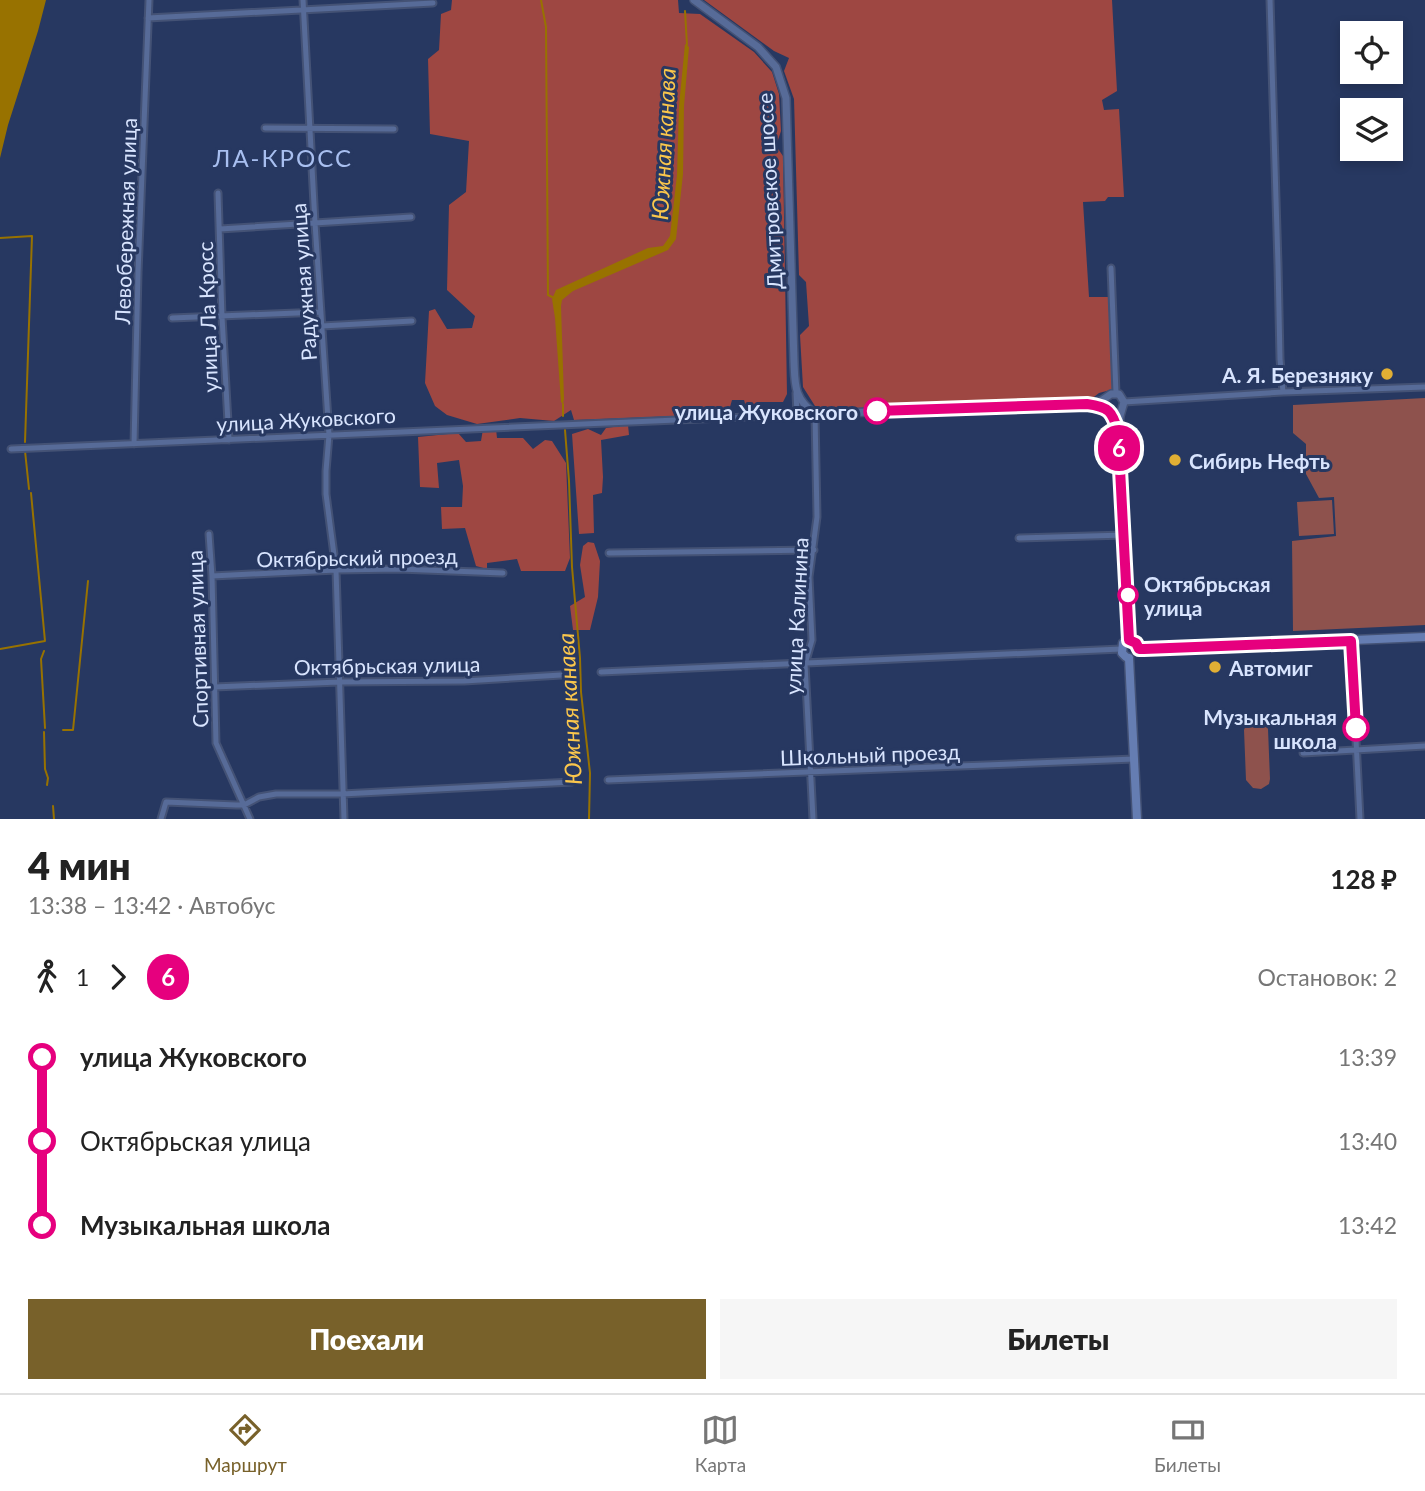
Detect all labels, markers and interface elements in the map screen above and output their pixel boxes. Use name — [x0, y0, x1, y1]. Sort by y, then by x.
map controls — [1340, 21, 1403, 161]
button: locate — [1340, 21, 1403, 84]
water label: Южная канава — [645, 67, 681, 221]
street label: Дмитровское шоссе — [751, 92, 787, 290]
button: layers — [1340, 98, 1403, 161]
street label: Левобережная улица — [109, 117, 141, 326]
district label: ЛА-КРОСС — [212, 143, 353, 172]
street label: Радужная улица — [285, 202, 321, 362]
street label: улица Ла Кросс — [192, 241, 222, 393]
place label: А. Я. Березняку — [1221, 362, 1374, 387]
marker: А. Я. Березняку — [1379, 366, 1395, 382]
marker: улица Жуковского — [864, 398, 890, 424]
place label: улица Жуковского — [675, 399, 858, 424]
street label: улица Жуковского — [216, 402, 396, 436]
line badge: 6 — [1096, 425, 1142, 471]
text: 6 — [1112, 433, 1126, 462]
place label: Сибирь Нефть — [1189, 448, 1330, 473]
marker: Сибирь Нефть — [1167, 452, 1183, 468]
street label: улица Калинина — [779, 537, 813, 695]
street label: Октябрьский проезд — [256, 543, 458, 571]
street label: Спортивная улица — [181, 550, 213, 728]
place label: Октябрьская улица — [1144, 571, 1271, 620]
marker: Октябрьская улица — [1118, 585, 1138, 605]
water label: Южная канава — [551, 632, 587, 786]
street label: Октябрьская улица — [294, 651, 480, 679]
place label: Автомиг — [1228, 655, 1313, 680]
marker: Автомиг — [1207, 659, 1223, 675]
place label: Музыкальная школа — [1203, 704, 1337, 753]
marker: Музыкальная школа — [1343, 715, 1369, 741]
street label: Школьный проезд — [780, 738, 960, 770]
text: 4 мин — [28, 842, 131, 888]
text: 128 ₽ — [1330, 863, 1397, 895]
text: 13:38 – 13:42 · Автобус — [28, 891, 276, 919]
icon: walk — [28, 958, 66, 996]
icon: forward — [99, 958, 137, 996]
text: 6 — [161, 962, 175, 991]
text: 1 — [76, 963, 89, 991]
text: Остановок: 2 — [1257, 963, 1397, 991]
text: улица Жуковского — [80, 1041, 307, 1073]
text: 13:39 — [1338, 1043, 1397, 1071]
text: Октябрьская улица — [80, 1125, 311, 1157]
text: 13:40 — [1338, 1127, 1397, 1155]
text: Музыкальная школа — [80, 1209, 330, 1241]
text: 13:42 — [1338, 1211, 1397, 1239]
button: Поехали — [28, 1299, 706, 1379]
button: Билеты — [720, 1299, 1397, 1379]
tab: Маршрут — [204, 1411, 287, 1476]
tab: Карта — [695, 1411, 746, 1476]
tab: Билеты — [1154, 1411, 1221, 1476]

